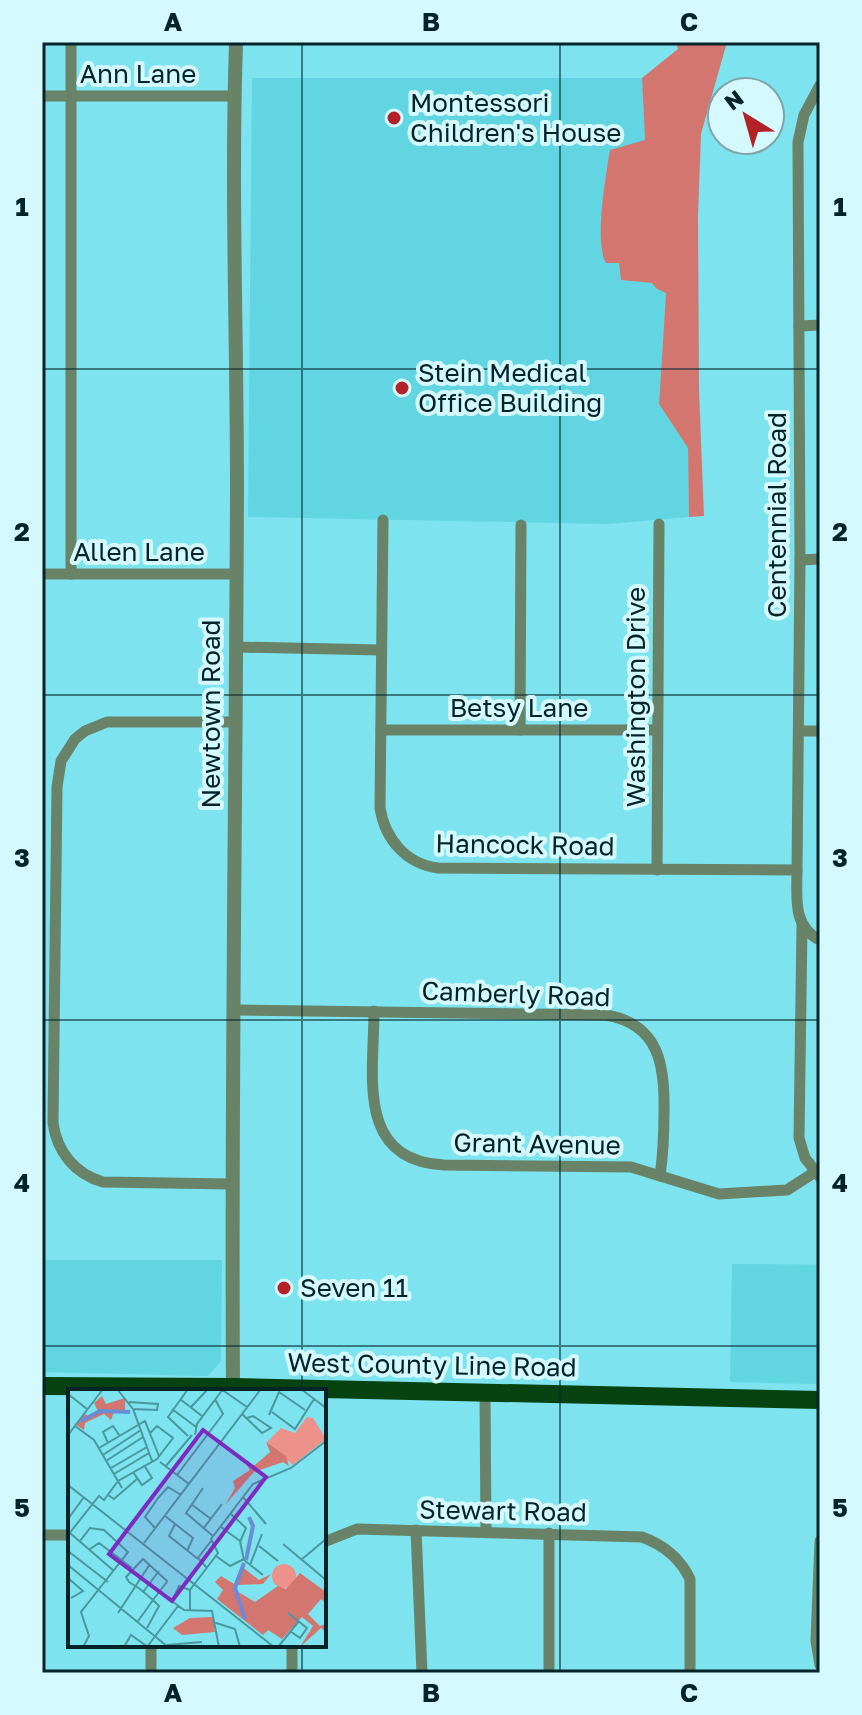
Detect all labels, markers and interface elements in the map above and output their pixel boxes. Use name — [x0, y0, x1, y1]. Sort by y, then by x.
text: A — [164, 6, 183, 37]
text: B — [422, 6, 440, 37]
text: C — [680, 6, 698, 37]
street label: Ann Lane — [80, 58, 196, 89]
north arrow — [706, 76, 786, 156]
text: N — [719, 84, 748, 115]
place label: Montessori Children's House — [410, 87, 621, 148]
marker: Montessori Children's House — [385, 109, 403, 127]
text: 1 — [15, 191, 29, 222]
text: 1 — [833, 191, 847, 222]
place label: Stein Medical Office Building — [418, 357, 602, 418]
marker: Stein Medical Office Building — [393, 379, 411, 397]
street label: Centennial Road — [761, 412, 792, 618]
text: 2 — [14, 516, 30, 547]
text: 2 — [832, 516, 848, 547]
street label: Allen Lane — [73, 536, 205, 567]
street label: Washington Drive — [620, 587, 651, 807]
street label: Newtown Road — [195, 619, 226, 809]
street label: Betsy Lane — [450, 692, 588, 723]
street label: Hancock Road — [435, 827, 615, 862]
text: 3 — [14, 842, 30, 873]
text: 3 — [832, 842, 848, 873]
street label: Camberly Road — [421, 975, 611, 1012]
street label: Grant Avenue — [453, 1127, 621, 1160]
text: 4 — [14, 1167, 30, 1198]
text: 4 — [832, 1167, 848, 1198]
place label: Seven 11 — [300, 1272, 408, 1303]
marker: Seven 11 — [275, 1279, 293, 1297]
street label: West County Line Road — [287, 1346, 577, 1383]
inset map — [68, 1389, 326, 1647]
text: 5 — [14, 1492, 30, 1523]
text: 5 — [832, 1492, 848, 1523]
street label: Stewart Road — [419, 1494, 587, 1527]
text: A — [164, 1677, 183, 1708]
text: B — [422, 1677, 440, 1708]
text: C — [680, 1677, 698, 1708]

